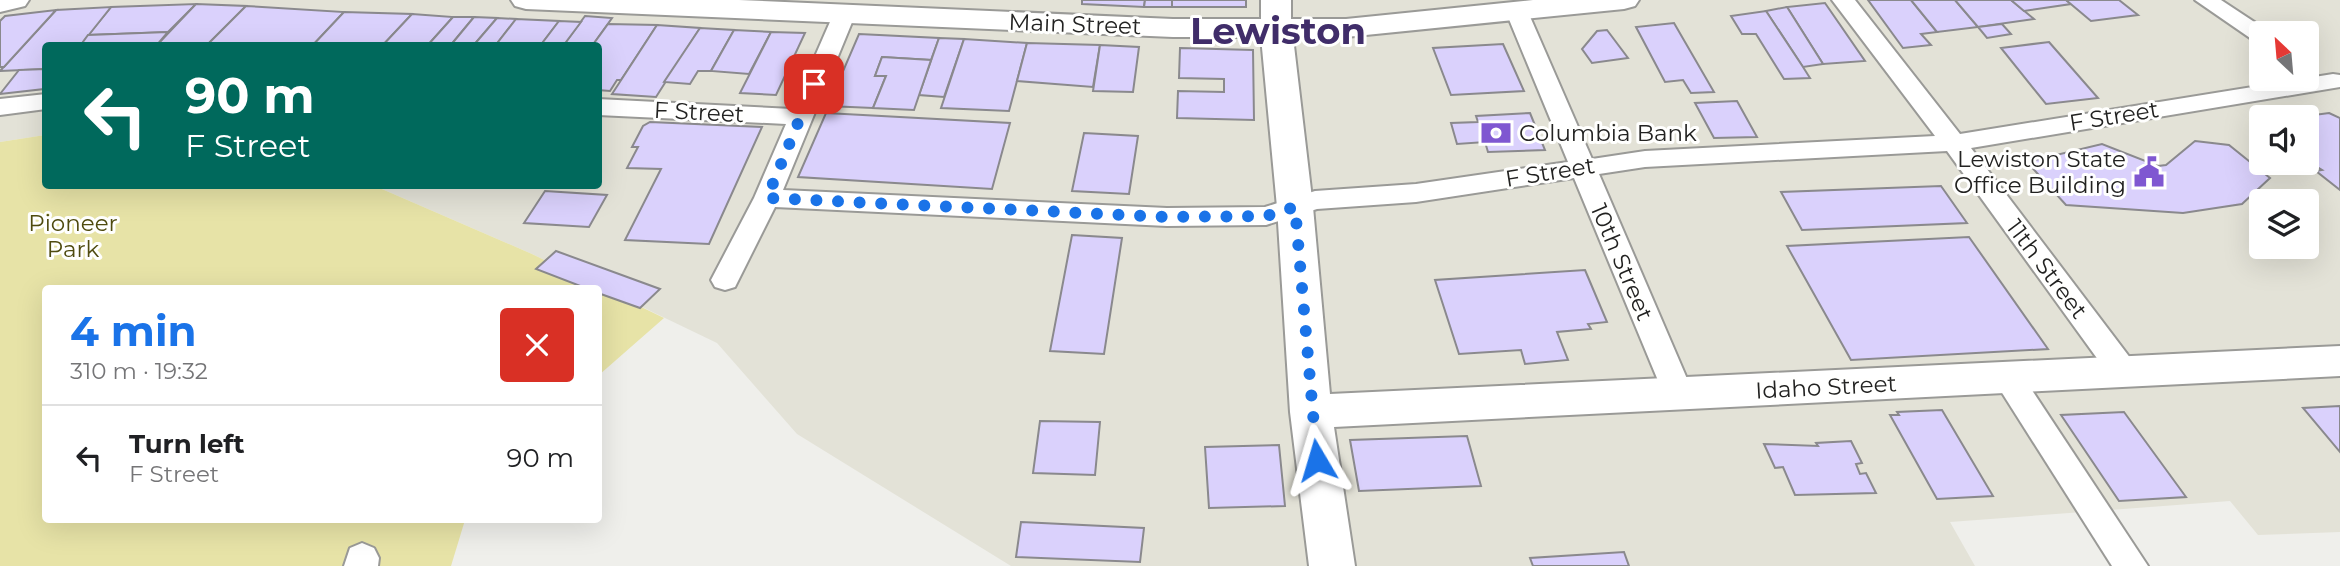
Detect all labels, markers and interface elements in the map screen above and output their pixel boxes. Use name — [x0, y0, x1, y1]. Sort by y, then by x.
street label: Main Street — [1008, 8, 1142, 40]
district label: Lewiston — [1190, 8, 1366, 53]
north arrow — [2249, 21, 2319, 91]
map controls — [2249, 21, 2319, 259]
pin — [784, 54, 844, 114]
icon: arrive — [795, 65, 833, 103]
text: 90 m — [185, 66, 315, 125]
icon: left — [70, 70, 161, 161]
street label: F Street — [2067, 95, 2161, 137]
street label: F Street — [653, 96, 745, 128]
button: sound — [2249, 105, 2319, 175]
bank icon: Columbia Bank — [1479, 116, 1513, 150]
place label: Columbia Bank — [1519, 119, 1697, 147]
text: F Street — [185, 126, 310, 165]
place label: Lewiston State Office Building — [1954, 145, 2126, 199]
street label: F Street — [1503, 151, 1597, 193]
public building icon: Lewiston State Office Building — [2132, 155, 2166, 189]
button: layers — [2249, 189, 2319, 259]
street label: 10th Street — [1585, 199, 1659, 325]
park label: Pioneer Park — [28, 209, 118, 263]
street label: 11th Street — [2001, 214, 2093, 324]
text: 4 min — [70, 305, 197, 357]
button: close — [500, 308, 574, 382]
text: 310 m · 19:32 — [70, 357, 208, 385]
street label: Idaho Street — [1755, 369, 1897, 405]
position arrow — [1280, 423, 1354, 497]
text: Turn left — [129, 428, 245, 460]
icon: left — [70, 439, 108, 477]
text: 90 m — [507, 442, 574, 474]
text: F Street — [129, 460, 219, 488]

